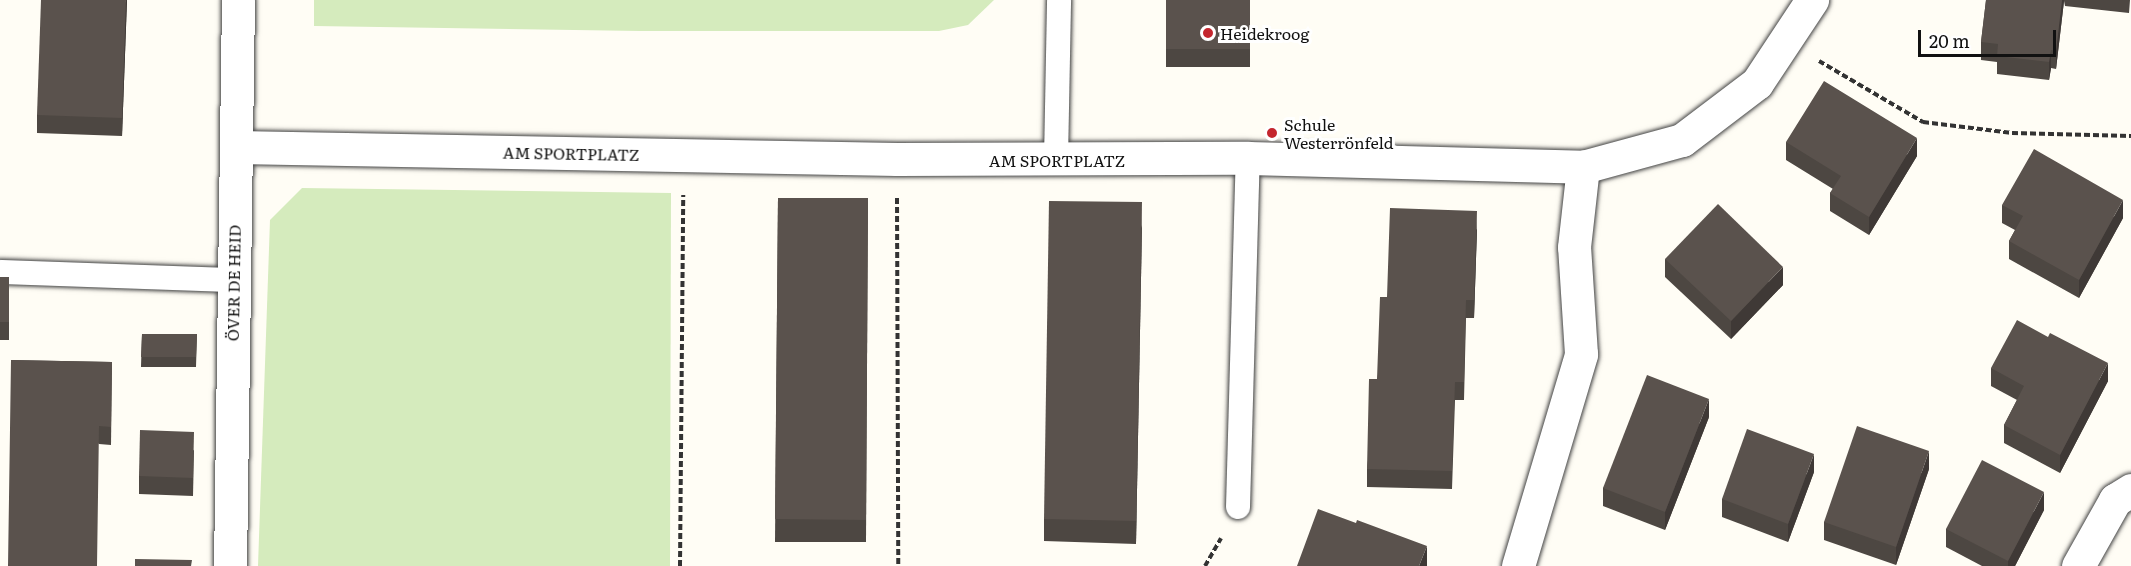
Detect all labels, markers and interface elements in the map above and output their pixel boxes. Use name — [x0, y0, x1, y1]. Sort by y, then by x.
scale bar — [1921, 18, 2059, 56]
place label: Heidekroog — [1220, 23, 1309, 43]
marker: Heidekroog — [1201, 26, 1215, 40]
text: 20 m — [1929, 27, 1970, 54]
place label: Schule Westerrönfeld — [1284, 114, 1394, 152]
marker: Schule Westerrönfeld — [1265, 126, 1279, 140]
street label: AM SPORTPLATZ — [503, 142, 639, 164]
street label: AM SPORTPLATZ — [989, 150, 1125, 170]
street label: ÖVER DE HEID — [222, 225, 244, 341]

